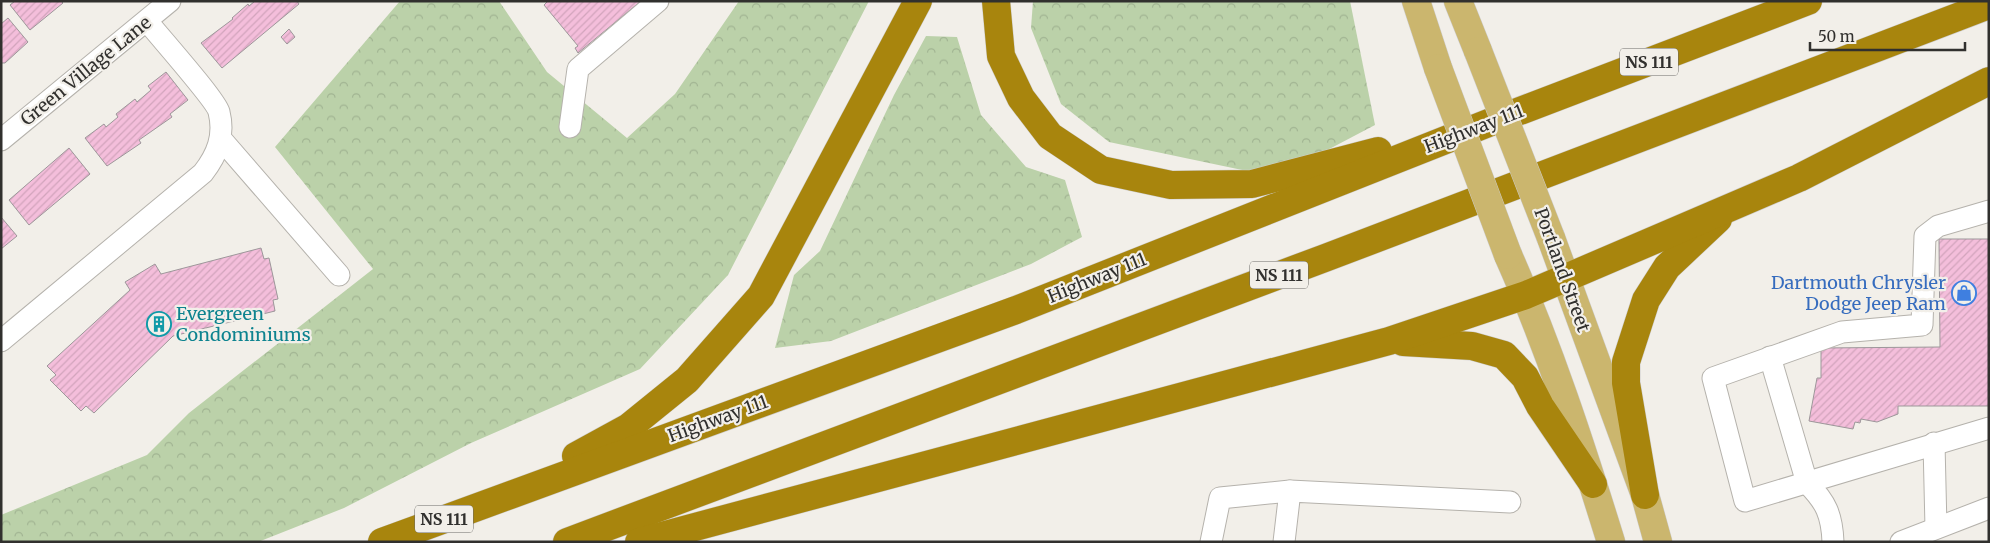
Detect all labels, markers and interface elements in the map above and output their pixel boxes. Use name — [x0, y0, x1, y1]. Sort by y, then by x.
street label: Green Village Lane — [16, 11, 156, 130]
scale bar — [1810, 20, 1965, 52]
text: 50 m — [1818, 27, 1855, 46]
road number: NS 111 — [1620, 48, 1678, 76]
street label: Highway 111 — [1421, 99, 1527, 158]
street label: Portland Street — [1529, 205, 1596, 335]
street label: Highway 111 — [1044, 247, 1150, 308]
road number: NS 111 — [1250, 262, 1308, 288]
place label: Dartmouth Chrysler Dodge Jeep Ram — [1771, 271, 1946, 315]
shop icon: Dartmouth Chrysler Dodge Jeep Ram — [1951, 280, 1977, 306]
place label: Evergreen Condominiums — [176, 302, 311, 346]
building icon: Evergreen Condominiums — [146, 311, 172, 337]
street label: Highway 111 — [665, 390, 771, 447]
road number: NS 111 — [415, 506, 473, 532]

